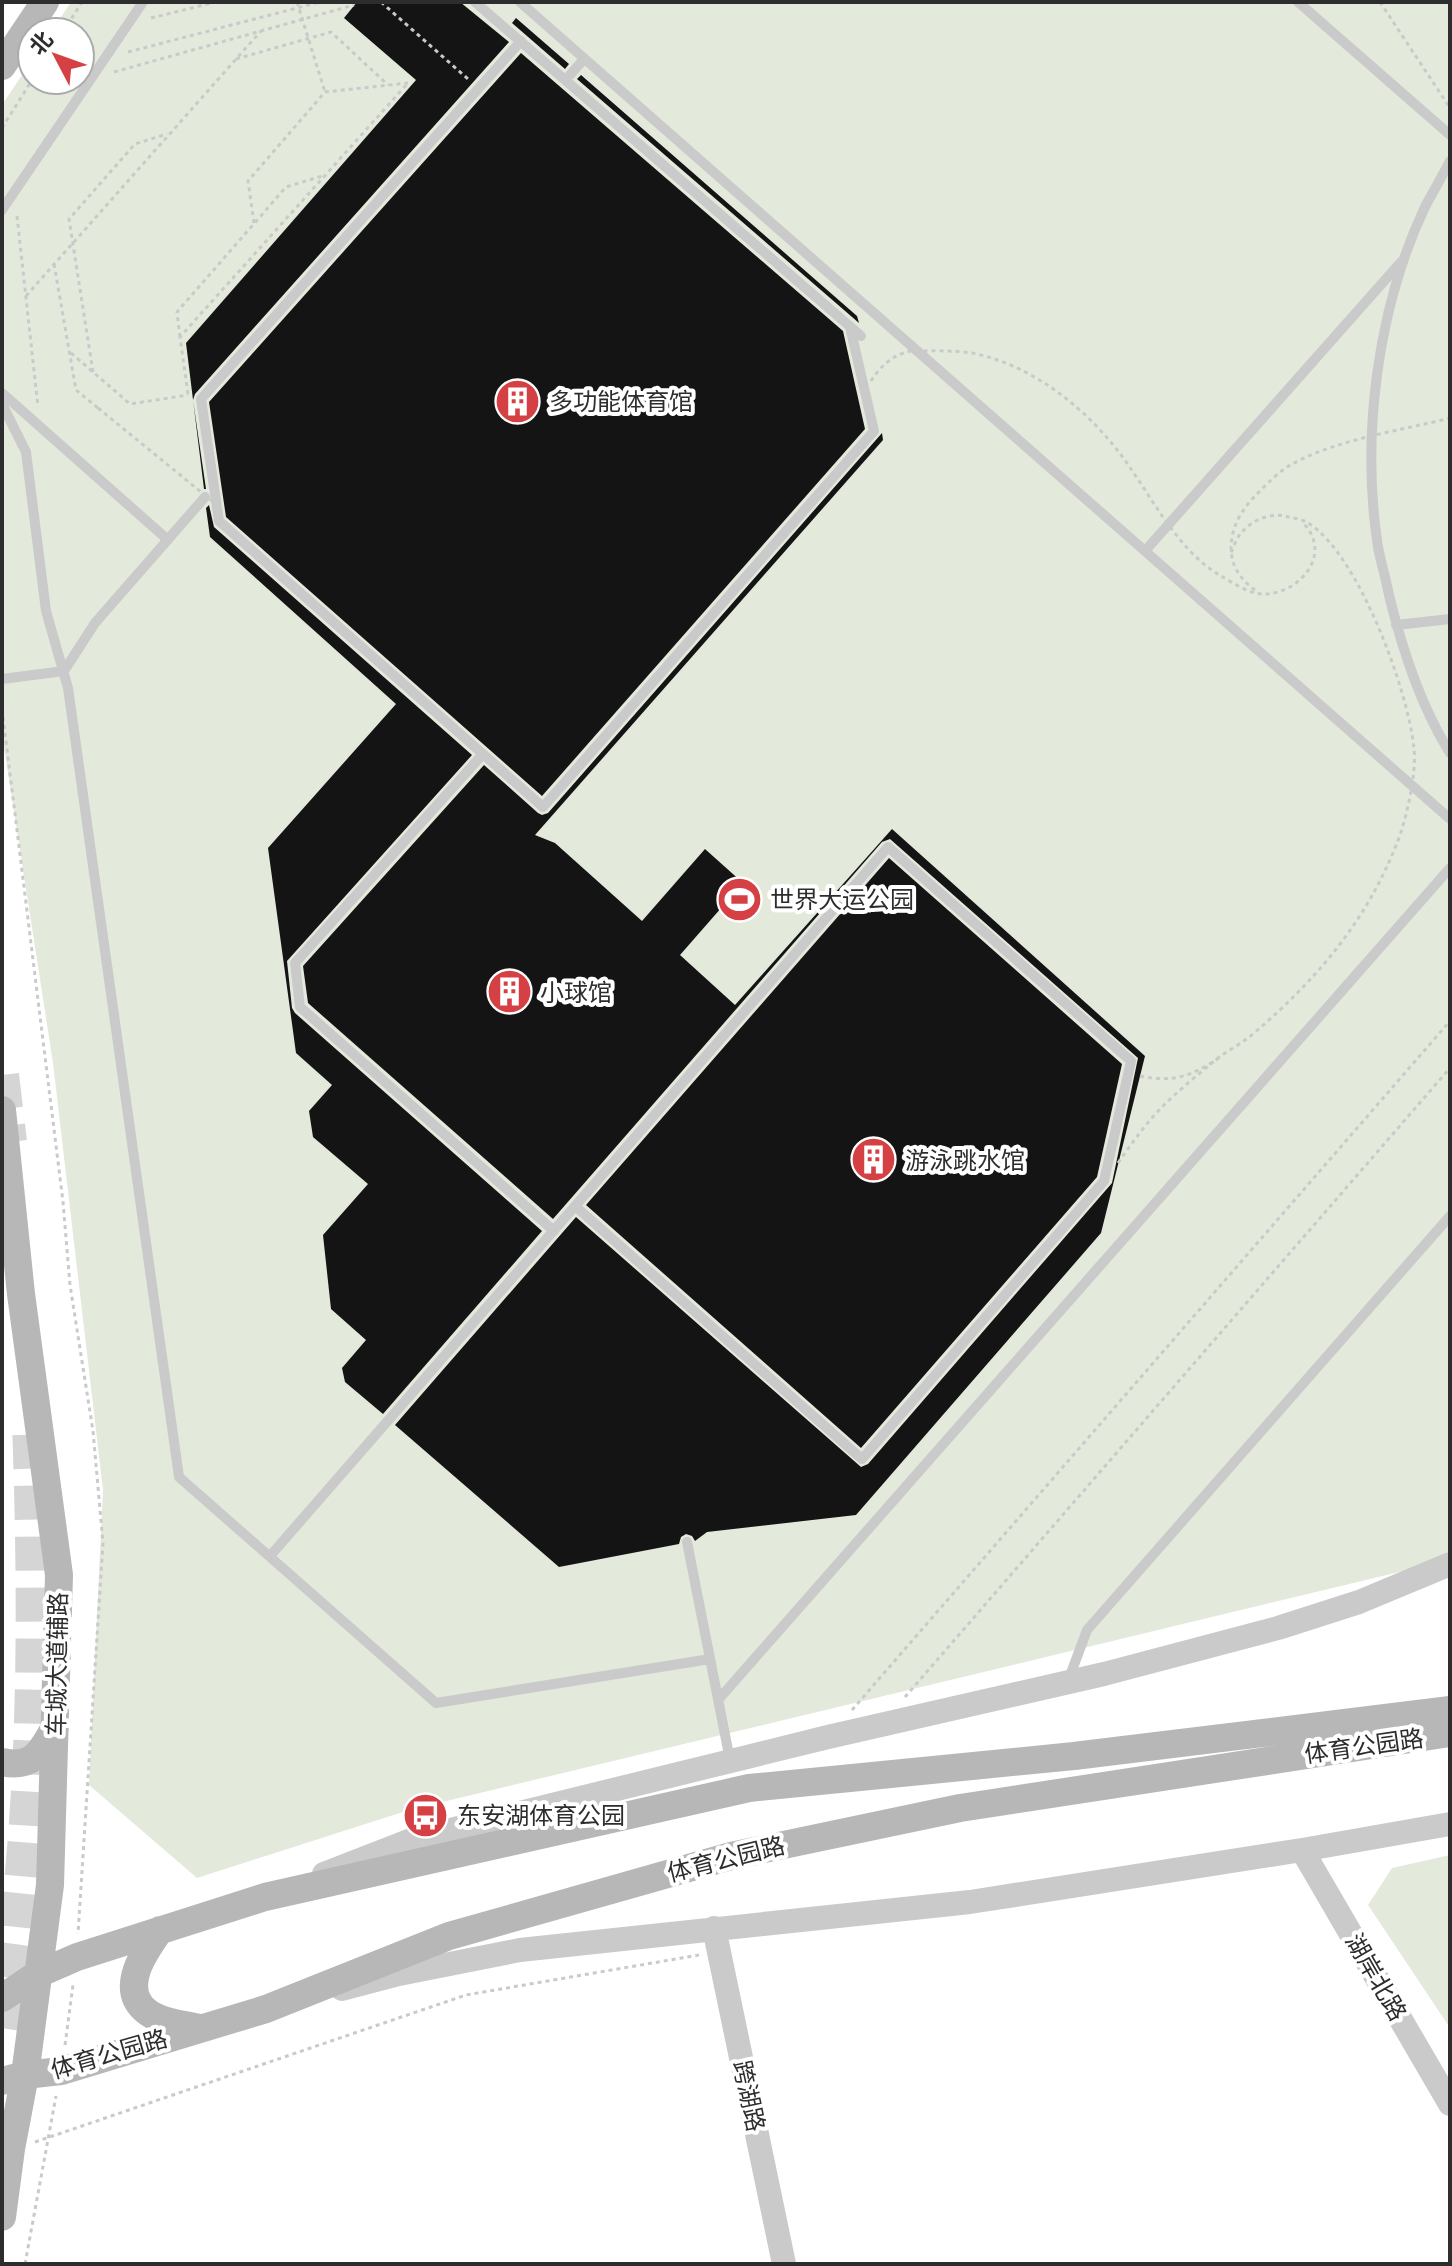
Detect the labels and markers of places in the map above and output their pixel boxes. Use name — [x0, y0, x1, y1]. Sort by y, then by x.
building icon: 多功能体育馆 — [494, 377, 542, 425]
place label: 多功能体育馆 — [549, 387, 693, 416]
sports icon: 世界大运公园 — [715, 875, 763, 923]
place label: 世界大运公园 — [770, 885, 914, 914]
building icon: 小球馆 — [485, 968, 533, 1016]
place label: 小球馆 — [540, 978, 612, 1007]
building icon: 游泳跳水馆 — [850, 1136, 898, 1184]
place label: 游泳跳水馆 — [905, 1146, 1025, 1175]
bus stop icon: 东安湖体育公园 — [402, 1791, 450, 1839]
place label: 东安湖体育公园 — [457, 1801, 625, 1830]

